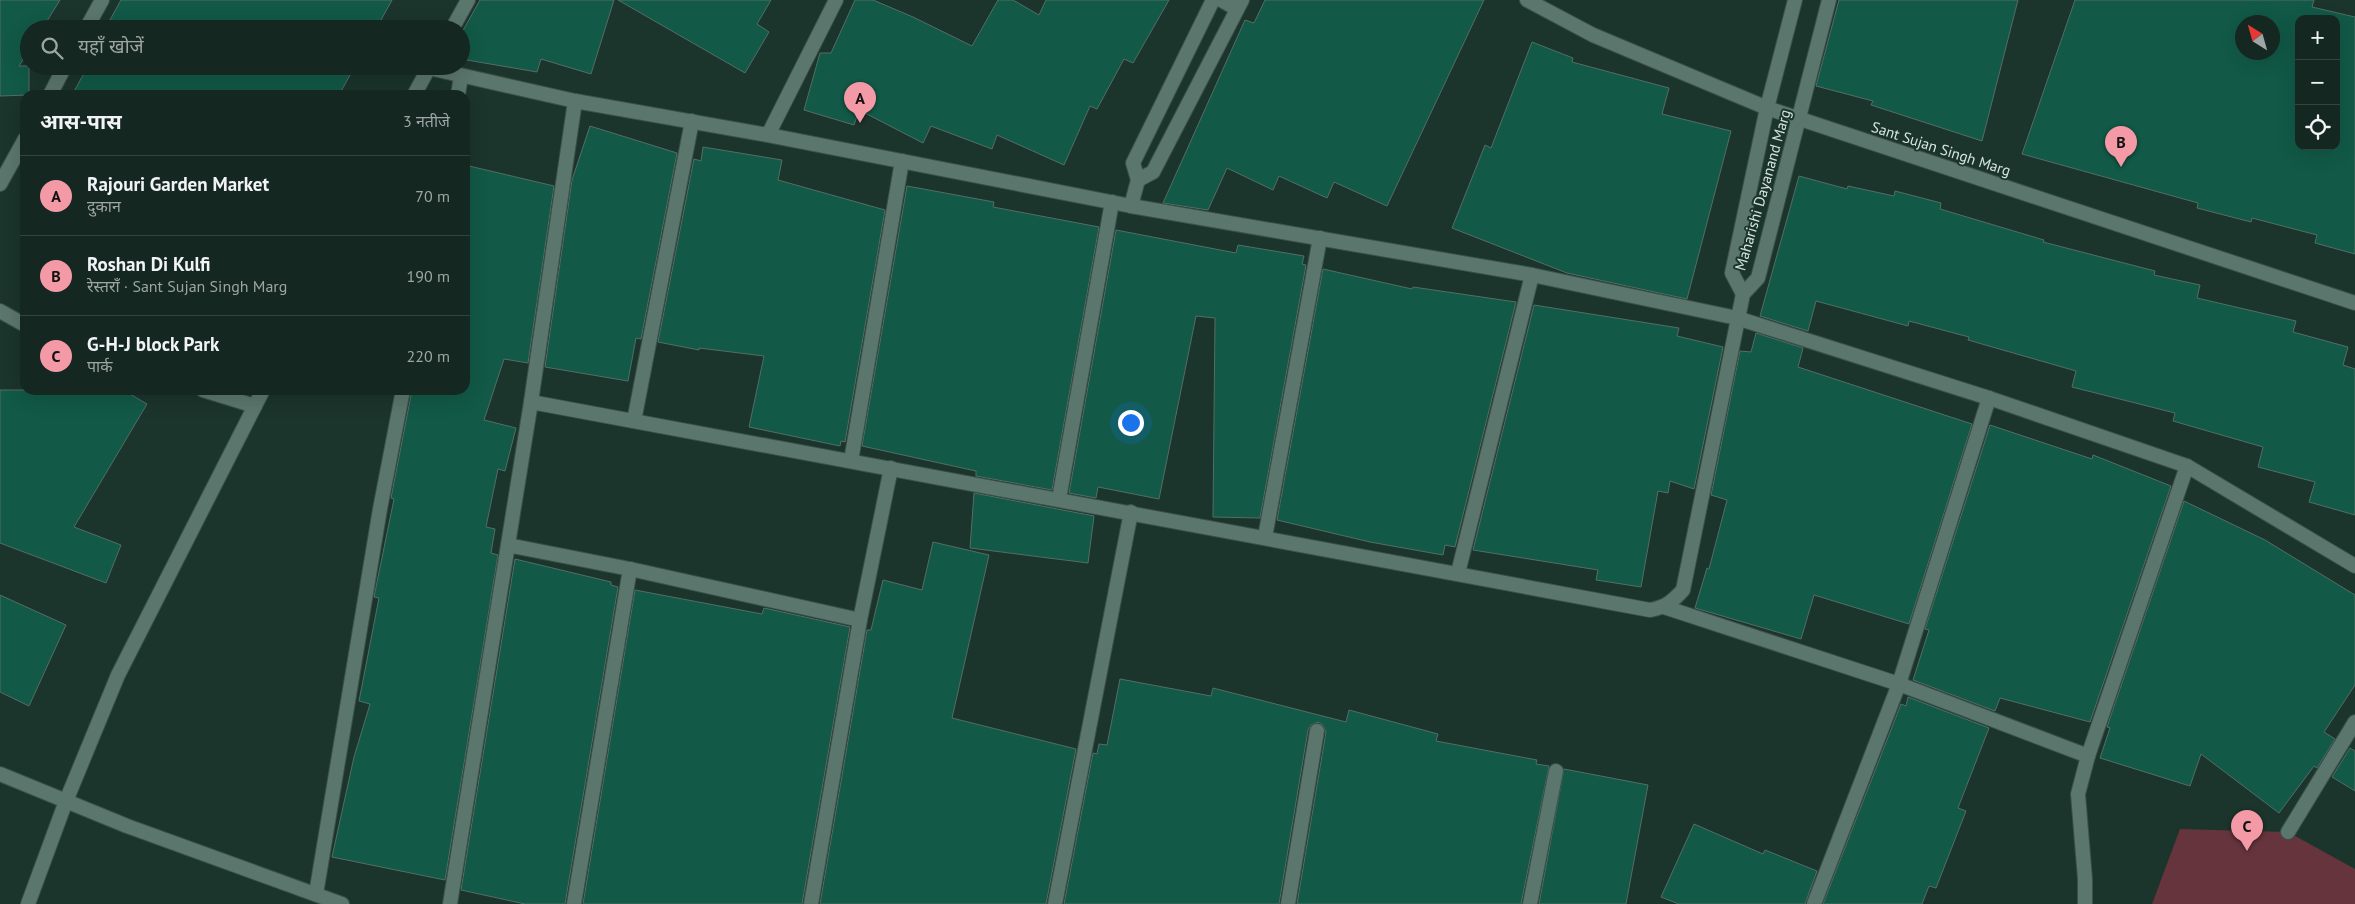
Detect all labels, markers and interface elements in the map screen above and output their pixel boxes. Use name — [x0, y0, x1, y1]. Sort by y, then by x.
north arrow — [2235, 15, 2280, 60]
map controls — [2295, 15, 2340, 150]
button: + — [2295, 15, 2340, 60]
search box — [20, 20, 470, 75]
icon: search — [38, 34, 66, 62]
text: यहाँ खोजें — [78, 34, 144, 58]
button: − — [2295, 60, 2340, 105]
pin: A — [844, 82, 876, 123]
button: locate — [2295, 105, 2340, 150]
street label: Maharishi Dayanand Marg — [1730, 107, 1795, 273]
text: आस-पास — [40, 108, 122, 135]
text: 3 नतीजे — [403, 111, 450, 131]
street label: Sant Sujan Singh Marg — [1869, 117, 2013, 180]
pin: B — [2105, 126, 2137, 167]
text: Rajouri Garden Market — [87, 172, 269, 196]
text: A — [51, 186, 61, 206]
text: 70 m — [415, 186, 450, 206]
text: दुकान — [87, 196, 121, 216]
text: Roshan Di Kulfi — [87, 252, 211, 276]
text: B — [51, 266, 61, 286]
text: 190 m — [407, 266, 450, 286]
text: रेस्तराँ · Sant Sujan Singh Marg — [87, 276, 287, 296]
text: G-H-J block Park — [87, 332, 219, 356]
text: C — [52, 346, 60, 366]
text: 220 m — [407, 346, 450, 366]
text: पार्क — [87, 356, 113, 376]
your location — [1118, 410, 1144, 436]
pin: C — [2231, 810, 2263, 851]

